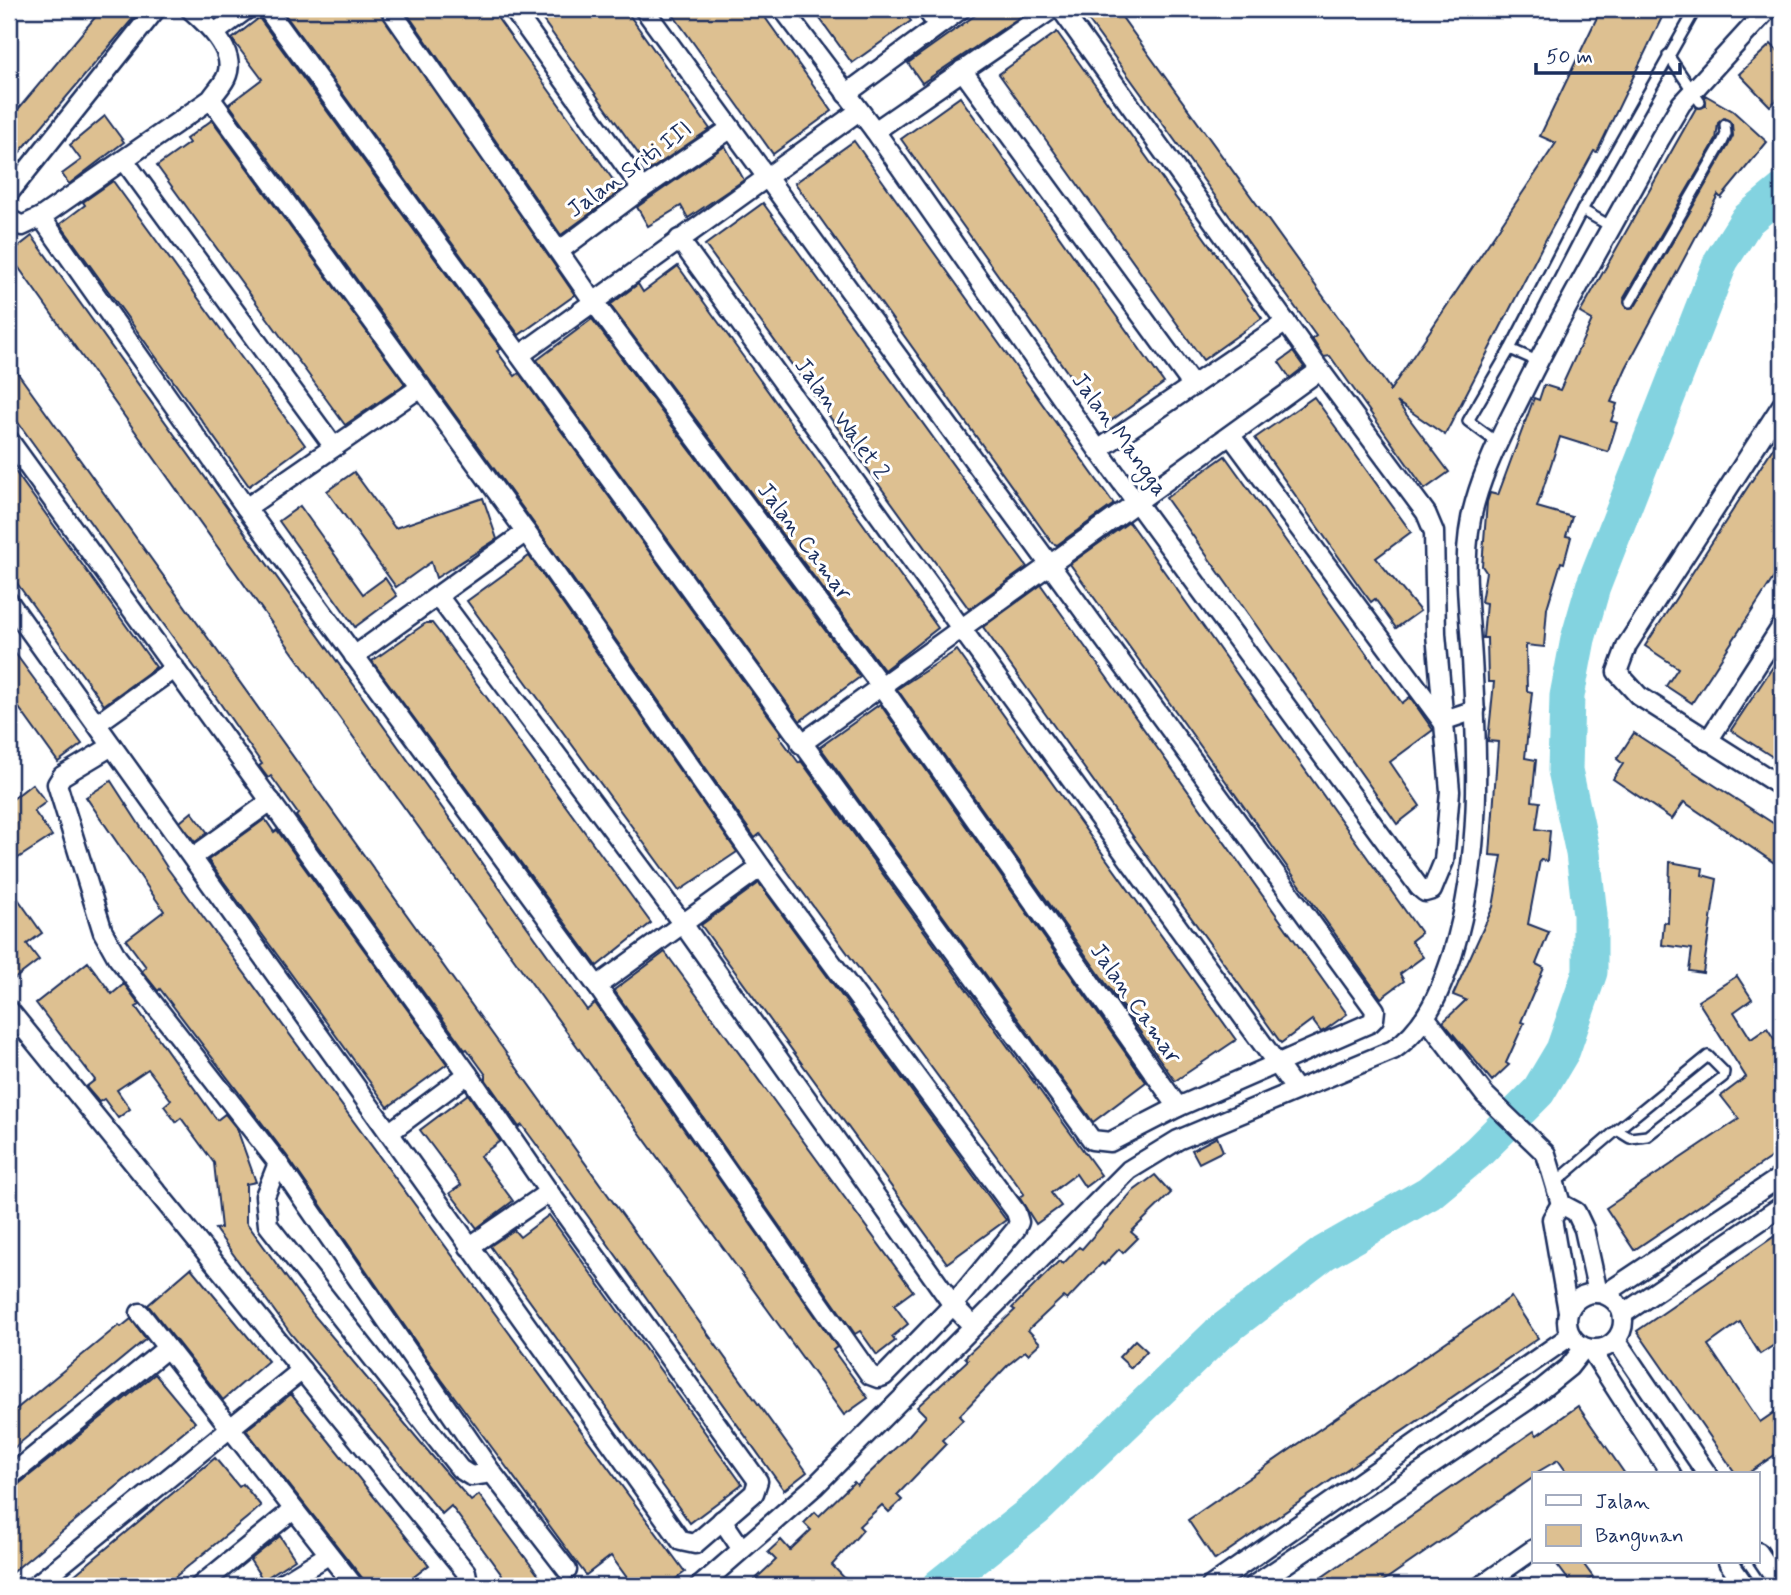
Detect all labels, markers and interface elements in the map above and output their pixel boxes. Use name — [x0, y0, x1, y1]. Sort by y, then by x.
scale bar — [1536, 32, 1679, 76]
text: 50 m — [1546, 43, 1593, 71]
street label: Jalan Sriti III — [562, 115, 698, 225]
street label: Jalan Walet 2 — [787, 352, 895, 486]
street label: Jalan Mangga — [1062, 367, 1174, 504]
street label: Jalan Camar — [750, 477, 859, 607]
street label: Jalan Camar — [1082, 938, 1188, 1070]
legend — [1532, 1472, 1760, 1564]
text: Jalan — [1595, 1488, 1650, 1516]
text: Bangunan — [1595, 1522, 1684, 1551]

